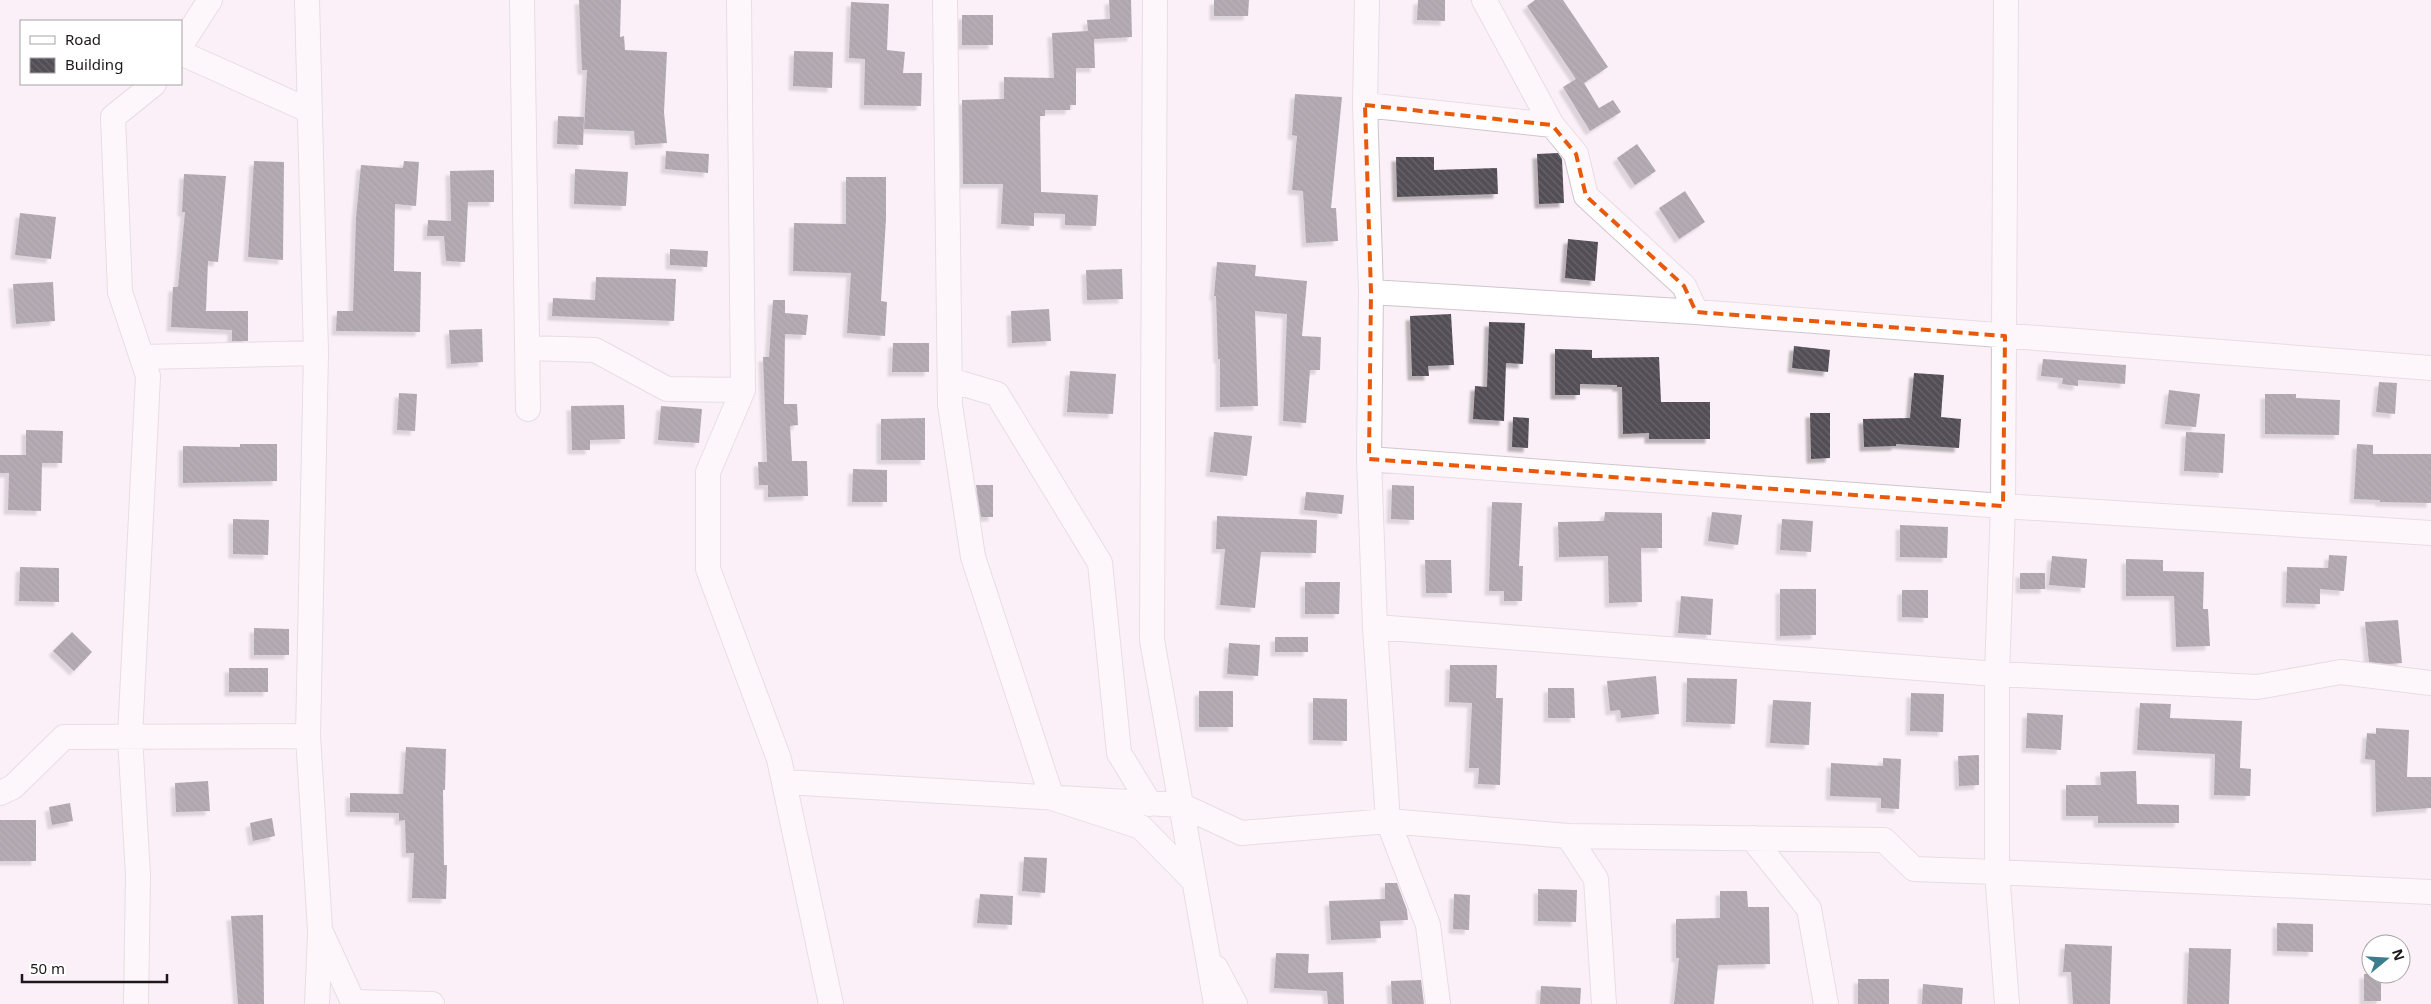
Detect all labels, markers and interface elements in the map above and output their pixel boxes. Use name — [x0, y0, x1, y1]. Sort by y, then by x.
legend — [20, 20, 182, 85]
text: Road — [65, 29, 101, 49]
text: Building — [65, 54, 123, 74]
north arrow — [2361, 934, 2411, 984]
text: N — [2388, 946, 2410, 963]
scale bar — [22, 952, 168, 984]
text: 50 m — [30, 958, 65, 978]

